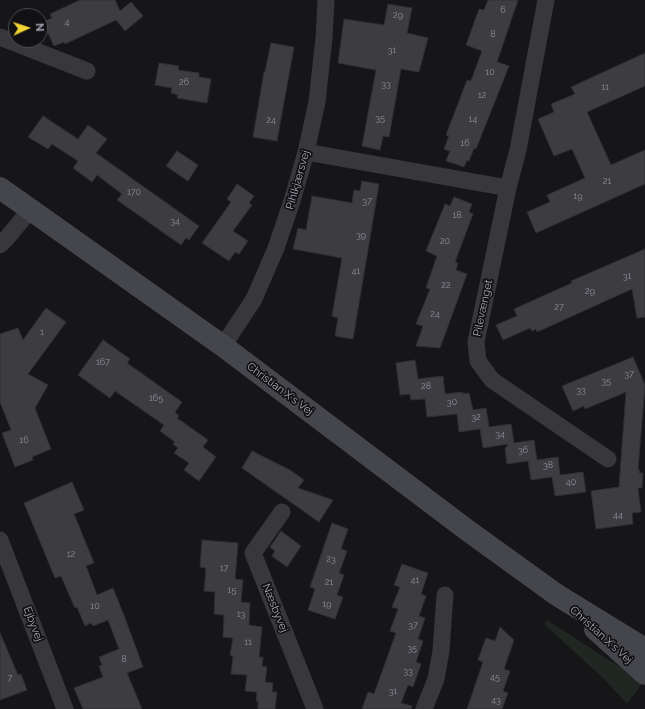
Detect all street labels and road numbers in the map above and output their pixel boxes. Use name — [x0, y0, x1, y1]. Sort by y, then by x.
street label: Pihlkjærsvej — [283, 149, 313, 211]
street label: Pilevænget — [471, 278, 495, 338]
street label: Christian X's Vej — [244, 360, 316, 418]
street label: Næsbyvej — [259, 582, 291, 634]
street label: Christian X's Vej — [567, 603, 635, 667]
street label: Ejbyvej — [20, 605, 46, 643]

